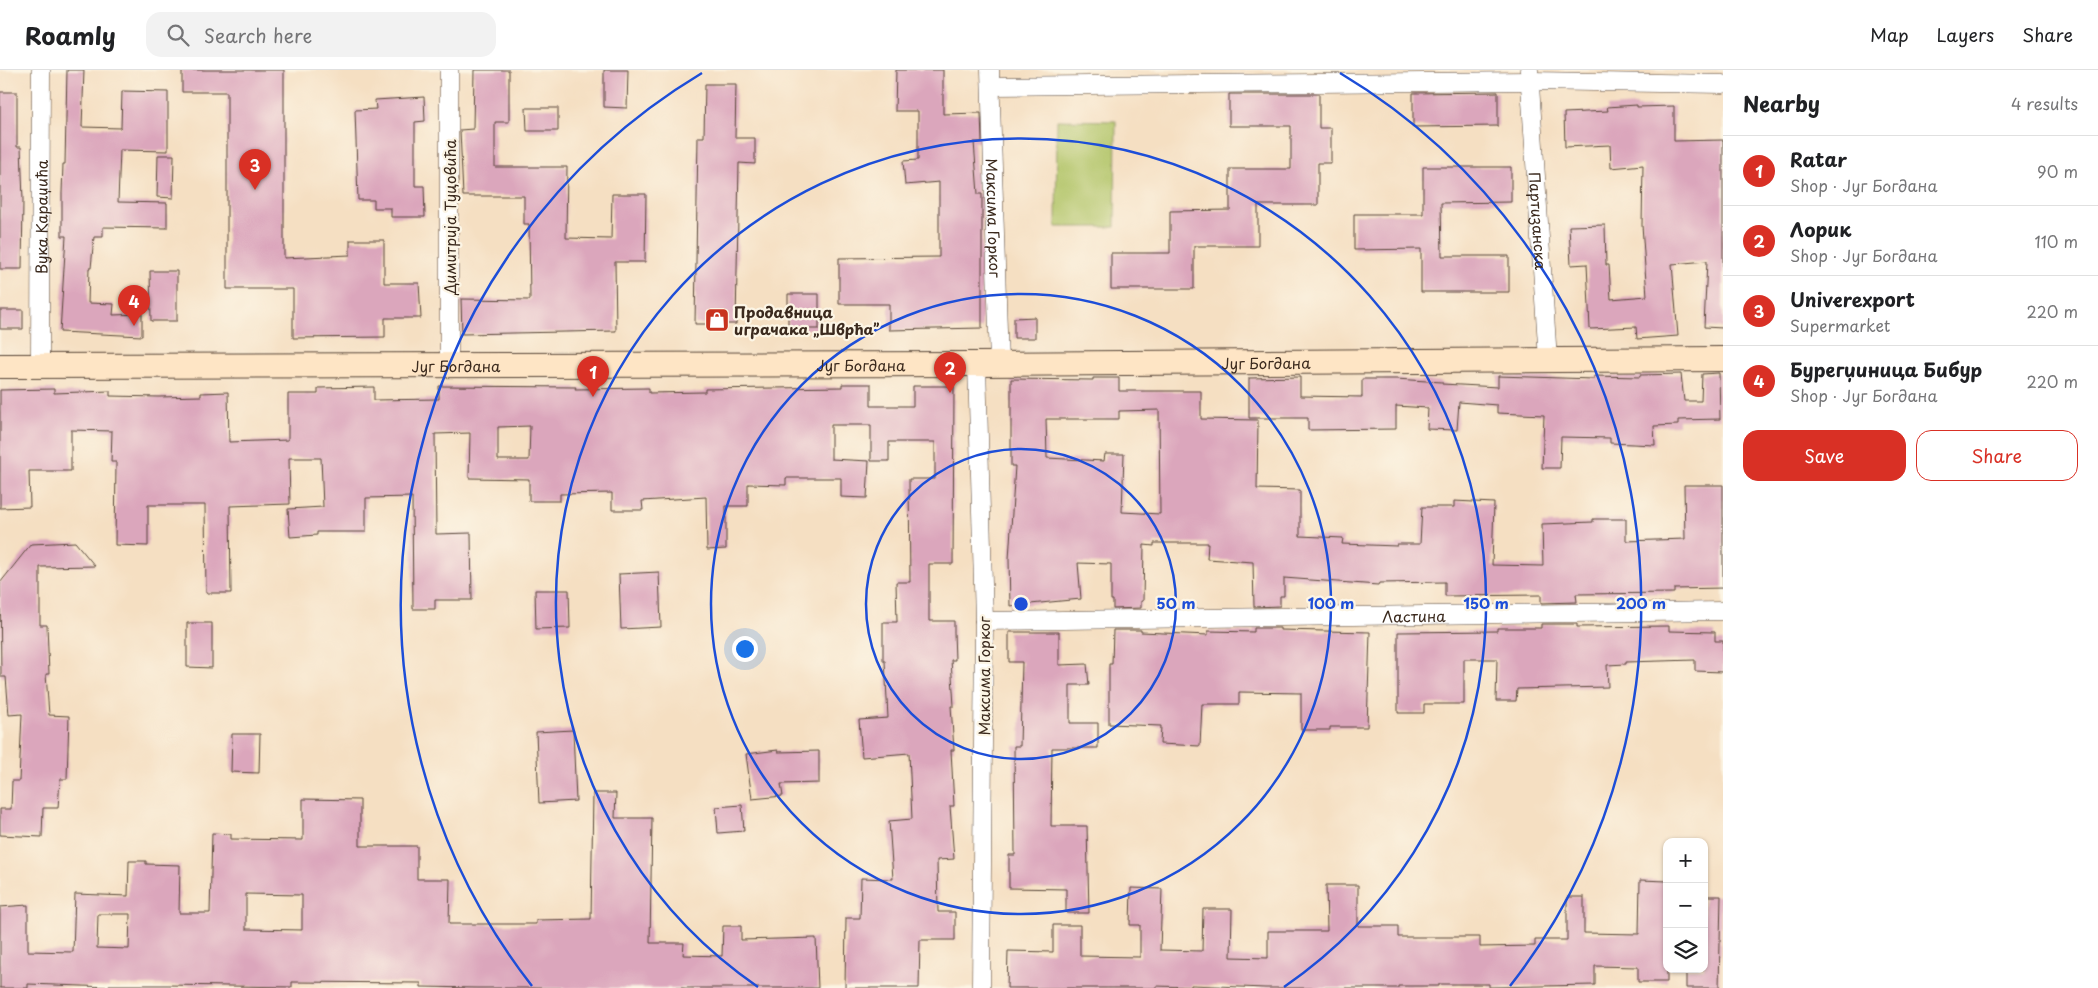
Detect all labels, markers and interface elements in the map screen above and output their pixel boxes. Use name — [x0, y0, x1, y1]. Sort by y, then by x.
search box — [146, 12, 496, 57]
text: Roamly — [25, 17, 116, 53]
icon: search — [164, 21, 192, 49]
text: Search here — [204, 21, 312, 49]
text: Map — [1870, 21, 1909, 48]
text: Layers — [1937, 21, 1994, 48]
text: Share — [2022, 21, 2073, 48]
text: Nearby — [1743, 87, 1820, 119]
text: 4 results — [2011, 91, 2078, 115]
street label: Димитрија Туцовића — [438, 139, 461, 296]
text: Ratar — [1790, 145, 1847, 173]
pin: 3 — [239, 149, 271, 190]
street label: Максима Горког — [981, 158, 1008, 278]
street label: Вука Караџића — [29, 159, 52, 274]
text: 1 — [1755, 159, 1763, 183]
text: 90 m — [2037, 159, 2078, 183]
street label: Партизанска — [1524, 171, 1554, 271]
text: Shop · Југ Богдана — [1790, 173, 1937, 197]
text: Лорик — [1790, 215, 1851, 243]
text: 2 — [1753, 229, 1765, 253]
text: 110 m — [2035, 229, 2078, 253]
text: Shop · Југ Богдана — [1790, 243, 1937, 267]
pin: 4 — [118, 285, 150, 326]
text: Univerexport — [1790, 285, 1915, 313]
text: 3 — [1754, 299, 1764, 323]
text: 220 m — [2027, 299, 2078, 323]
place label: Продавница играчака „Шврћа” — [734, 300, 879, 340]
shop icon: Продавница играчака „Шврћа” — [704, 307, 730, 333]
text: Supermarket — [1790, 313, 1890, 337]
street label: Југ Богдана — [1221, 350, 1311, 374]
pin: 2 — [934, 352, 966, 393]
street label: Југ Богдана — [411, 353, 501, 377]
street label: Југ Богдана — [816, 353, 906, 376]
text: Бурегџиница Бибур — [1790, 355, 1982, 383]
pin: 1 — [577, 356, 609, 397]
text: 4 — [1754, 369, 1764, 393]
text: 220 m — [2027, 369, 2078, 393]
text: Shop · Југ Богдана — [1790, 383, 1937, 407]
button: Save — [1743, 430, 1906, 481]
button: Share — [1916, 430, 2078, 481]
text: 50 m — [1157, 591, 1195, 614]
text: 100 m — [1308, 591, 1354, 614]
text: 150 m — [1463, 591, 1509, 614]
text: 200 m — [1616, 591, 1666, 614]
centre of rings — [1012, 595, 1030, 613]
street label: Ластина — [1382, 603, 1446, 627]
street label: Максима Горког — [972, 616, 995, 736]
your location — [732, 636, 758, 662]
map controls — [1663, 838, 1708, 973]
button: + — [1663, 838, 1708, 883]
button: − — [1663, 883, 1708, 928]
button: layers — [1663, 928, 1708, 973]

